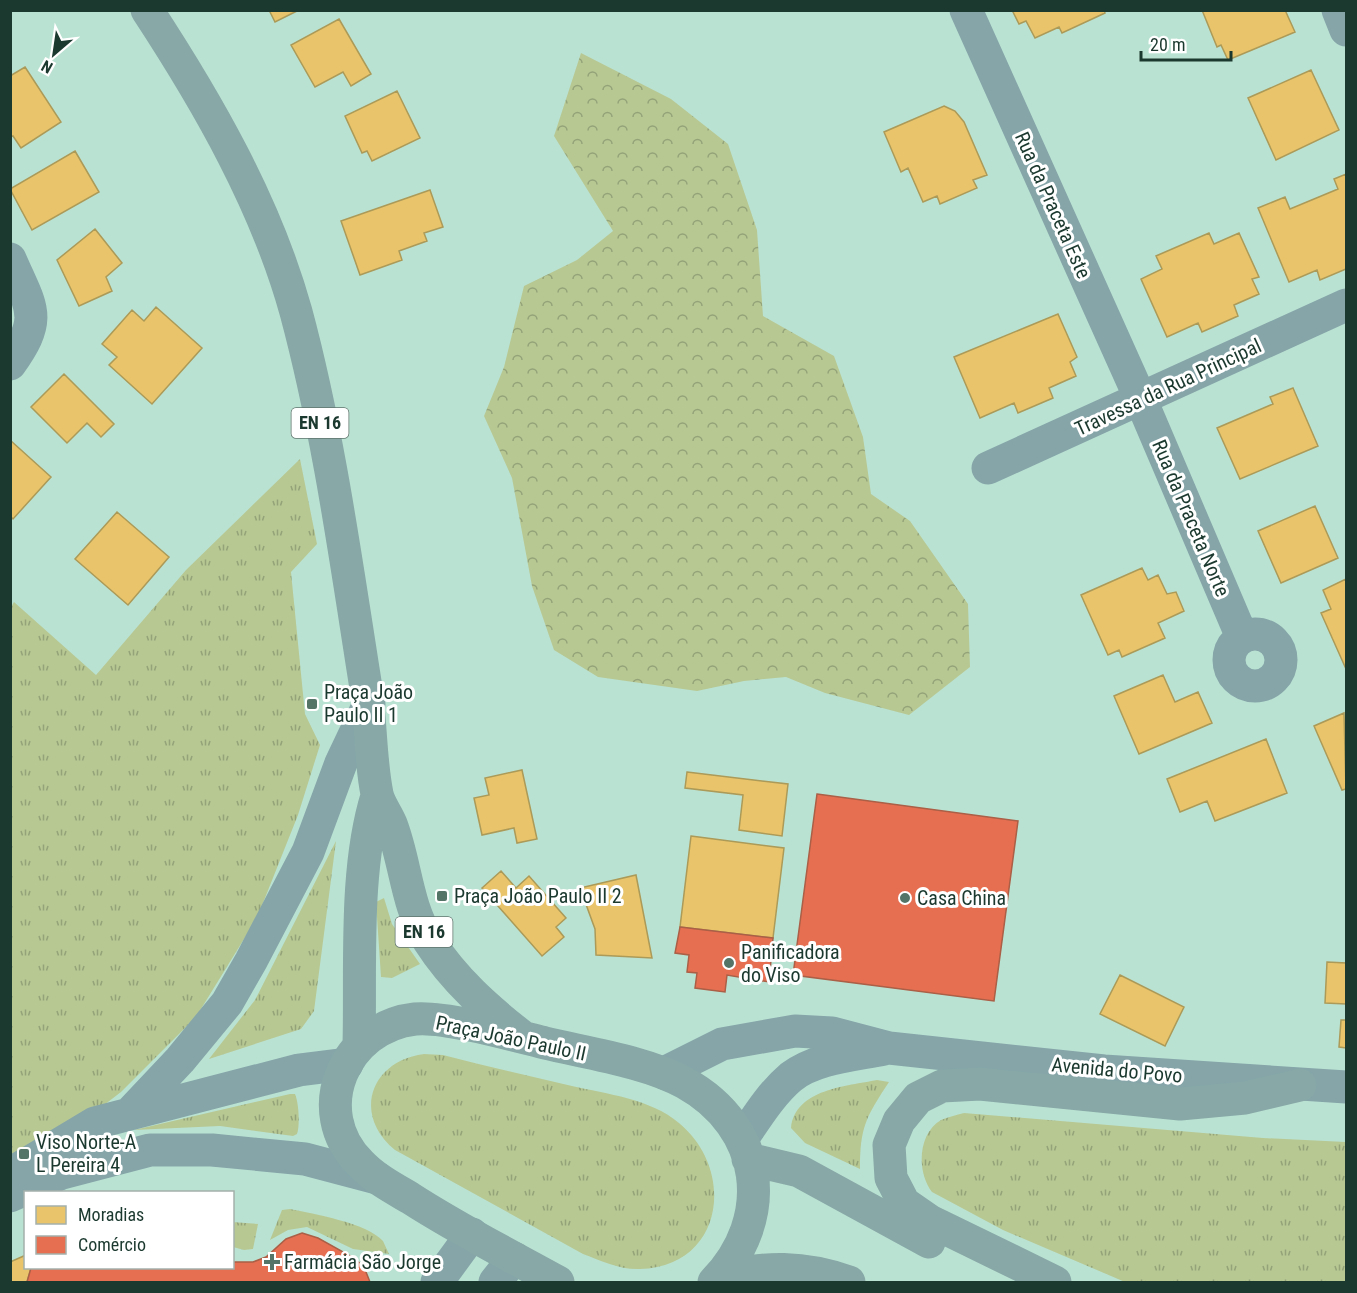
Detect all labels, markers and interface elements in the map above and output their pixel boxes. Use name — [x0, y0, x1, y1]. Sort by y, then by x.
north arrow — [24, 24, 84, 84]
scale bar — [1141, 24, 1231, 62]
text: 20 m — [1150, 34, 1185, 55]
text: N — [38, 56, 56, 77]
street label: Rua da Praceta Este — [1010, 128, 1096, 282]
street label: Travessa da Rua Principal — [1071, 333, 1265, 441]
road number: EN 16 — [292, 408, 348, 438]
street label: Rua da Praceta Norte — [1147, 436, 1235, 600]
place label: Praça João Paulo II 1 — [324, 680, 413, 727]
marker: Praça João Paulo II 1 — [305, 697, 319, 711]
place label: Praça João Paulo II 2 — [454, 884, 622, 908]
place label: Casa China — [917, 886, 1006, 910]
marker: Praça João Paulo II 2 — [435, 889, 449, 903]
marker: Casa China — [898, 891, 912, 905]
road number: EN 16 — [396, 917, 452, 947]
place label: Panificadora do Viso — [741, 940, 840, 987]
marker: Panificadora do Viso — [722, 956, 736, 970]
street label: Praça João Paulo II — [434, 1010, 588, 1066]
street label: Avenida do Povo — [1051, 1052, 1183, 1088]
place label: Viso Norte-A L Pereira 4 — [36, 1130, 137, 1177]
marker: Viso Norte-A L Pereira 4 — [17, 1147, 31, 1161]
legend — [24, 1191, 234, 1269]
text: Moradias — [78, 1204, 144, 1225]
text: Comércio — [78, 1234, 146, 1255]
place label: Farmácia São Jorge — [284, 1250, 441, 1274]
marker: Farmácia São Jorge — [265, 1255, 279, 1269]

